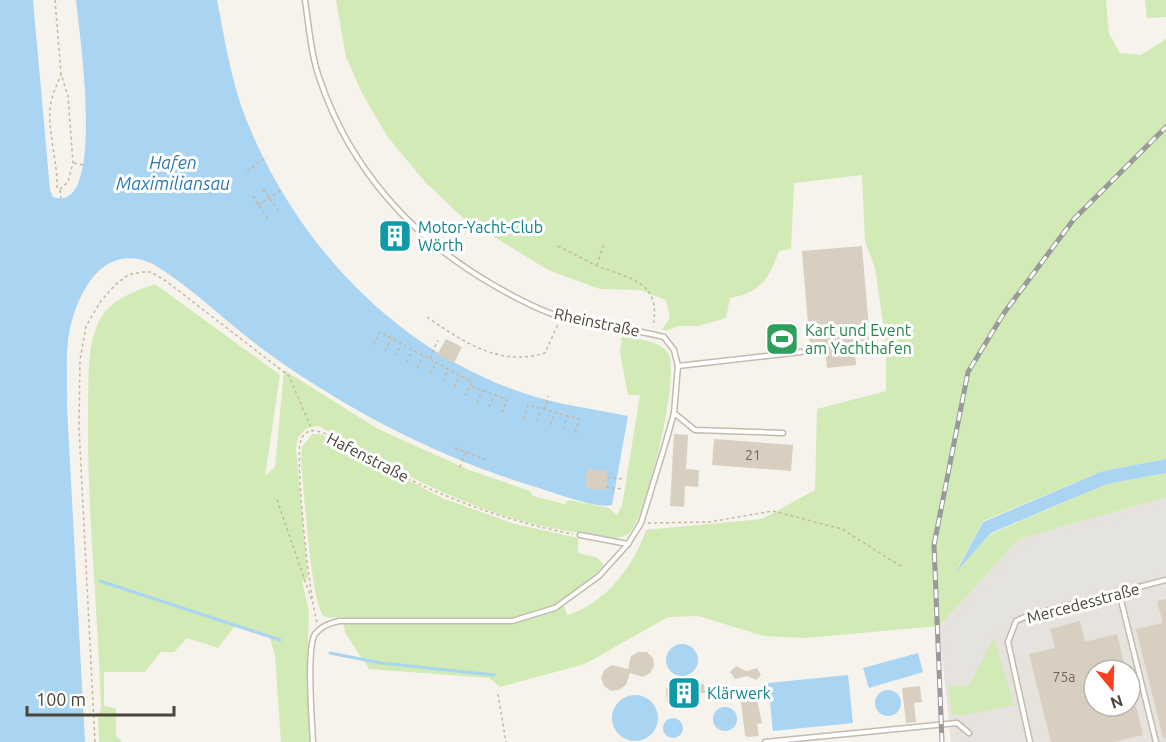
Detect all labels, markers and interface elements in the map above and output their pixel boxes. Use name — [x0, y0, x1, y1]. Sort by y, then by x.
water label: Hafen Maximiliansau — [116, 152, 230, 193]
building icon: Motor-Yacht-Club Wörth — [377, 218, 413, 254]
place label: Motor-Yacht-Club Wörth — [418, 218, 543, 254]
street label: Rheinstraße — [553, 304, 641, 340]
sports icon: Kart und Event am Yachthafen — [764, 321, 800, 357]
place label: Kart und Event am Yachthafen — [805, 321, 912, 357]
street label: Hafenstraße — [324, 429, 412, 485]
house number: 21 — [745, 447, 761, 463]
street label: Mercedesstraße — [1025, 579, 1141, 627]
north arrow — [1082, 658, 1142, 718]
house number: 75a — [1053, 669, 1076, 685]
building icon: Klärwerk — [666, 675, 702, 711]
scale bar — [27, 679, 174, 717]
place label: Klärwerk — [707, 684, 771, 702]
text: 100 m — [36, 689, 86, 709]
text: N — [1108, 692, 1125, 713]

